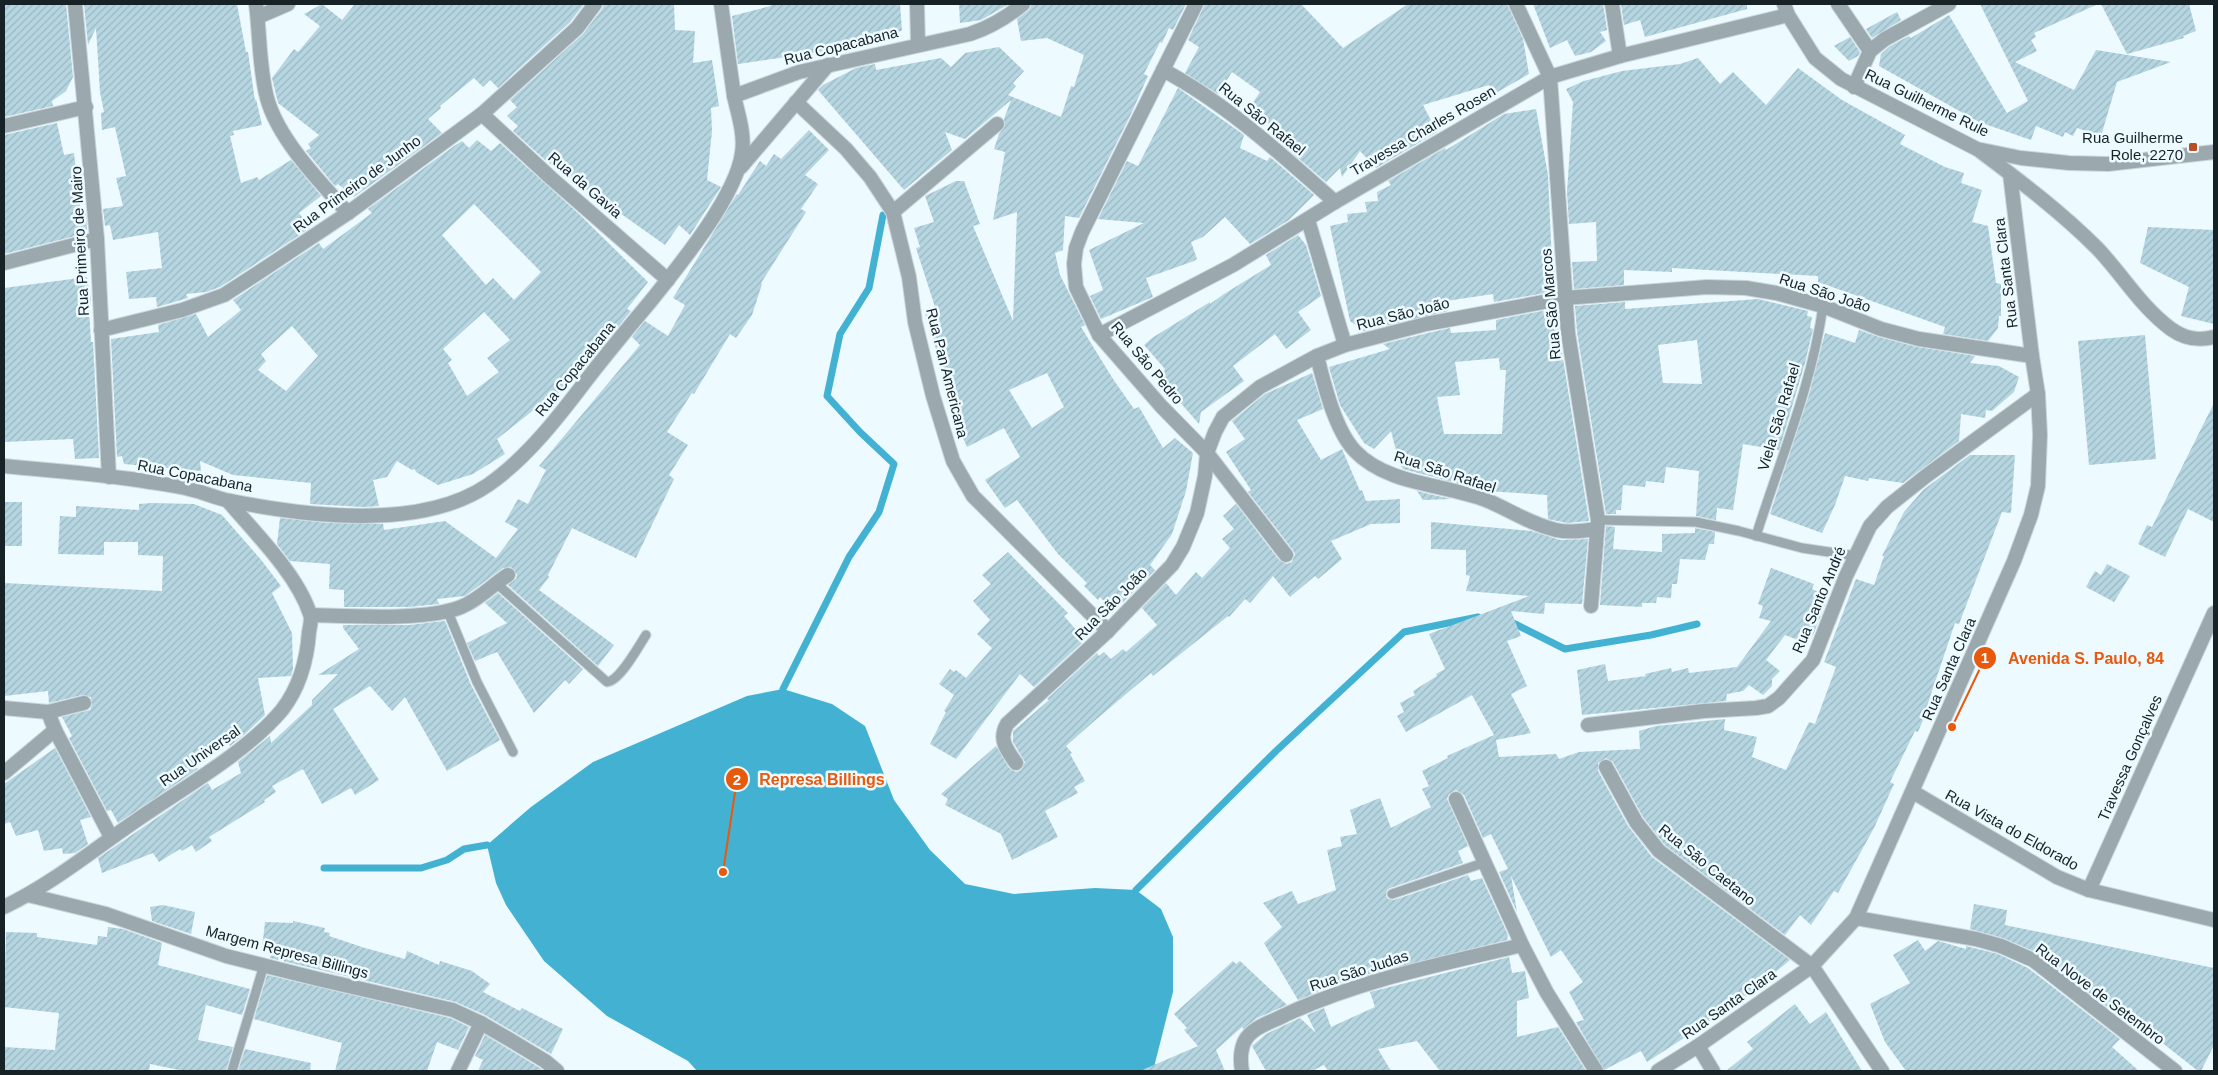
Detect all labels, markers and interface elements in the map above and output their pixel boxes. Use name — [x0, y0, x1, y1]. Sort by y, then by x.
street label: Rua Copacabana — [782, 23, 900, 68]
street label: Rua Guilherme Rule — [1862, 65, 1992, 140]
street label: Rua São Rafael — [1216, 79, 1309, 159]
street label: Travessa Charles Rosen — [1347, 82, 1498, 179]
place label: Rua Guilherme Role, 2270 — [2082, 129, 2183, 163]
street label: Rua Primeiro de Junho — [290, 132, 424, 236]
marker: Rua Guilherme Role, 2270 — [2187, 141, 2199, 153]
street label: Rua da Gavia — [545, 148, 626, 222]
street label: Rua Primeiro de Mairo — [67, 166, 92, 316]
street label: Rua Santa Clara — [1990, 216, 2021, 329]
street label: Rua São Marcos — [1537, 248, 1564, 360]
street label: Rua São João — [1777, 270, 1873, 315]
street label: Rua São João — [1355, 294, 1451, 333]
street label: Rua Pan Americana — [923, 306, 972, 440]
street label: Rua Copacabana — [531, 317, 618, 419]
street label: Rua São Pedro — [1108, 318, 1187, 407]
street label: Viela São Rafael — [1754, 361, 1803, 473]
street label: Rua São Rafael — [1392, 447, 1498, 496]
street label: Rua Copacabana — [136, 456, 255, 495]
street label: Rua Santo André — [1788, 544, 1849, 656]
street label: Rua São João — [1071, 564, 1150, 643]
street label: Rua Santa Clara — [1918, 614, 1979, 723]
callout: Avenida S. Paulo, 84 — [1973, 643, 2174, 674]
text: 1 — [1981, 649, 1989, 666]
text: Avenida S. Paulo, 84 — [2008, 650, 2164, 667]
street label: Travessa Gonçalves — [2094, 692, 2165, 823]
street label: Rua Universal — [156, 722, 243, 790]
callout: Represa Billings — [724, 764, 895, 795]
text: 2 — [733, 771, 741, 788]
text: Represa Billings — [759, 771, 885, 788]
street label: Rua Vista do Eldorado — [1943, 786, 2082, 873]
street label: Rua São Caetano — [1656, 820, 1759, 909]
street label: Margem Represa Billings — [204, 922, 370, 981]
street label: Rua Nove de Setembro — [2033, 940, 2168, 1048]
street label: Rua São Judas — [1307, 947, 1410, 994]
street label: Rua Santa Clara — [1678, 964, 1780, 1042]

